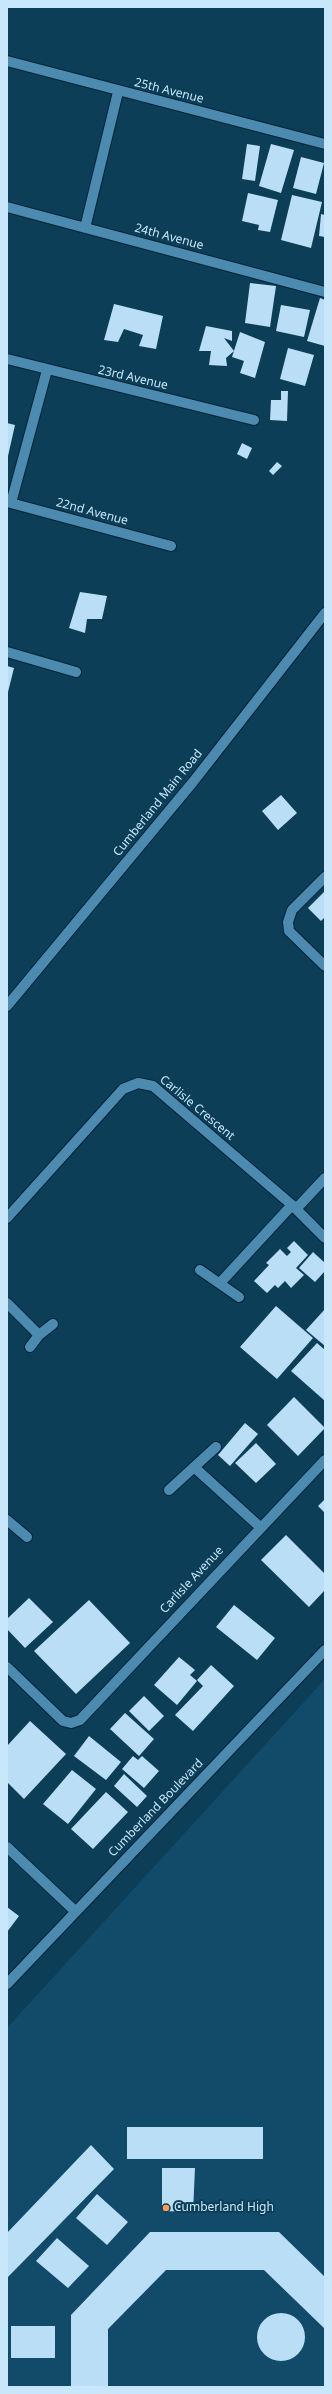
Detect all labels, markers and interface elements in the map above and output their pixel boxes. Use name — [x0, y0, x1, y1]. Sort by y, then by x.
street label: 25th Avenue — [133, 75, 205, 107]
street label: 24th Avenue — [133, 221, 205, 253]
street label: 23rd Avenue — [97, 363, 169, 393]
street label: 22nd Avenue — [55, 495, 129, 529]
street label: Cumberland Main Road — [111, 747, 205, 859]
street label: Carlisle Crescent — [157, 1073, 237, 1143]
street label: Carlisle Avenue — [157, 1544, 227, 1616]
street label: Cumberland Boulevard — [106, 1756, 206, 1860]
place label: Cumberland High — [174, 2201, 274, 2215]
marker: Cumberland High — [161, 2203, 171, 2213]

